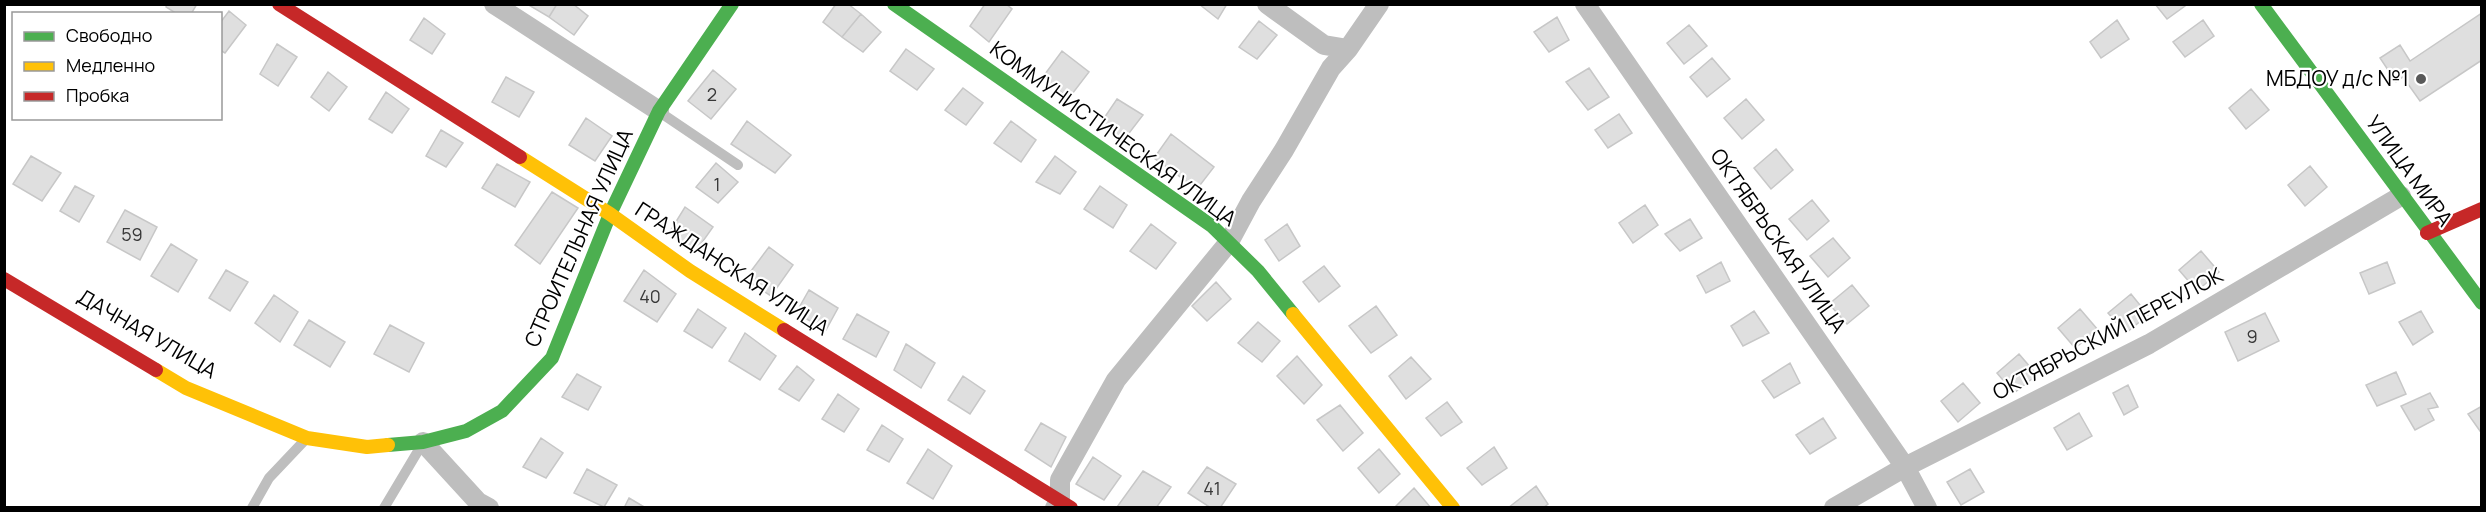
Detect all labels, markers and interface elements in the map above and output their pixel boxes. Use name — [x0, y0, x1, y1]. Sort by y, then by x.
legend — [12, 12, 222, 120]
text: Свободно — [66, 23, 152, 47]
street label: КОММУНИСТИЧЕСКАЯ УЛИЦА — [985, 34, 1242, 232]
text: Медленно — [66, 53, 155, 77]
place label: МБДОУ д/с №1 — [2266, 64, 2409, 92]
marker: МБДОУ д/с №1 — [2414, 72, 2428, 86]
house number: 2 — [707, 82, 717, 106]
text: Пробка — [66, 83, 129, 107]
street label: УЛИЦА МИРА — [2360, 109, 2460, 232]
street label: СТРОИТЕЛЬНАЯ УЛИЦА — [517, 124, 639, 351]
street label: ОКТЯБРЬСКАЯ УЛИЦА — [1705, 143, 1853, 338]
house number: 1 — [713, 172, 721, 196]
street label: ГРАЖДАНСКАЯ УЛИЦА — [630, 195, 835, 341]
house number: 59 — [121, 222, 143, 246]
street label: ОКТЯБРЬСКИЙ ПЕРЕУЛОК — [1987, 260, 2228, 406]
street label: ДАЧНАЯ УЛИЦА — [73, 282, 222, 384]
house number: 40 — [639, 284, 661, 308]
house number: 9 — [2246, 324, 2258, 348]
house number: 41 — [1203, 476, 1221, 500]

